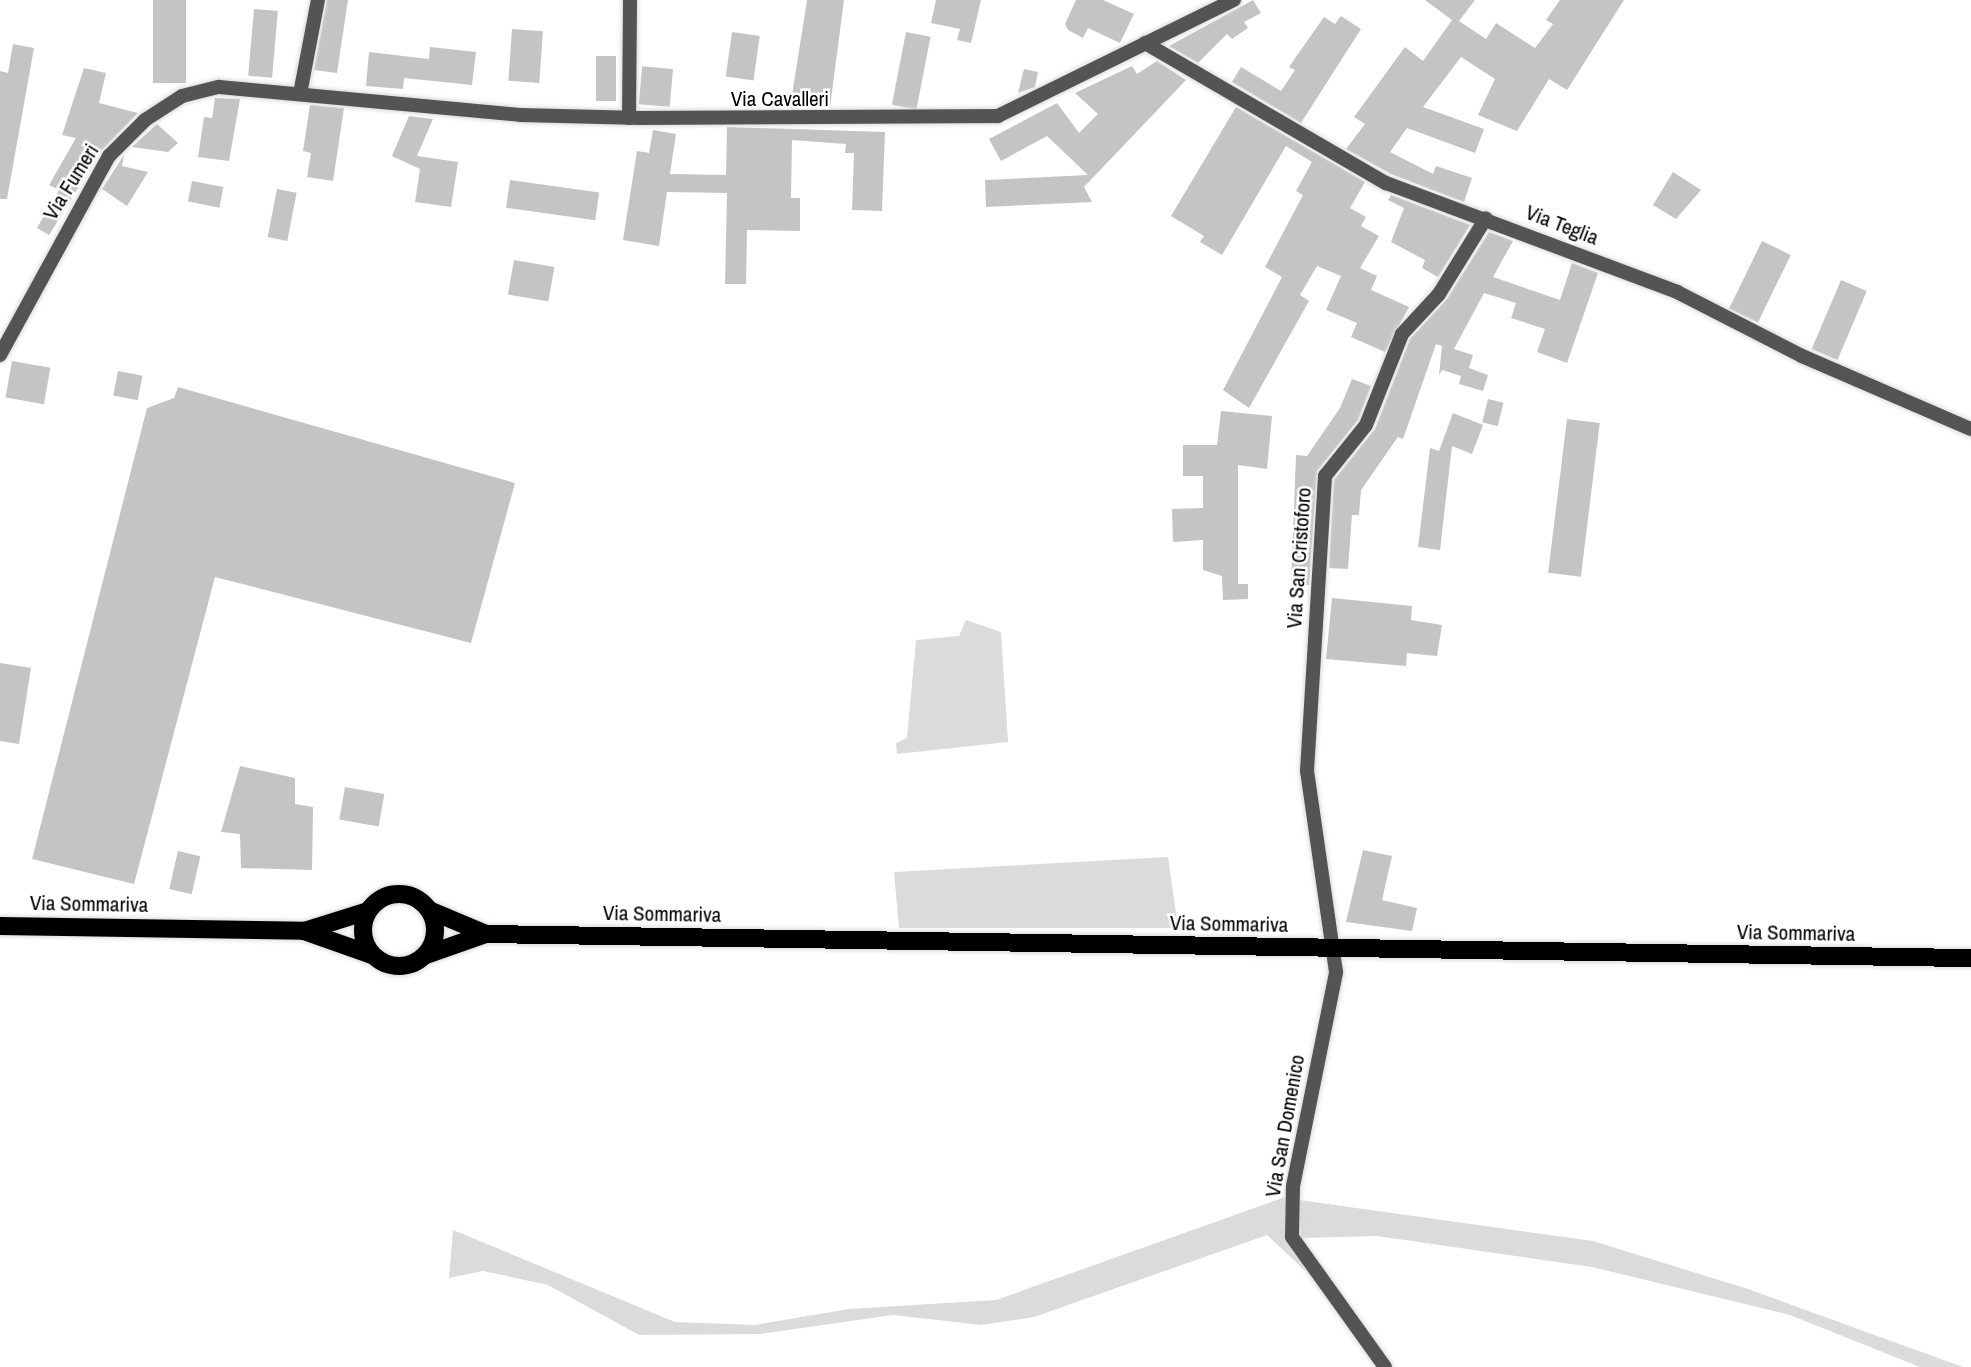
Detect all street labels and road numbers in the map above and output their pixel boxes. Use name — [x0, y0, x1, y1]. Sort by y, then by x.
street label: Via Cavalleri — [731, 86, 829, 112]
street label: Via Fumeri — [38, 139, 104, 225]
street label: Via Teglia — [1522, 200, 1602, 250]
street label: Via San Cristoforo — [1281, 487, 1317, 629]
street label: Via Sommariva — [30, 890, 148, 918]
street label: Via Sommariva — [603, 900, 721, 928]
street label: Via Sommariva — [1170, 910, 1288, 938]
street label: Via Sommariva — [1737, 919, 1855, 947]
street label: Via San Domenico — [1260, 1053, 1310, 1199]

